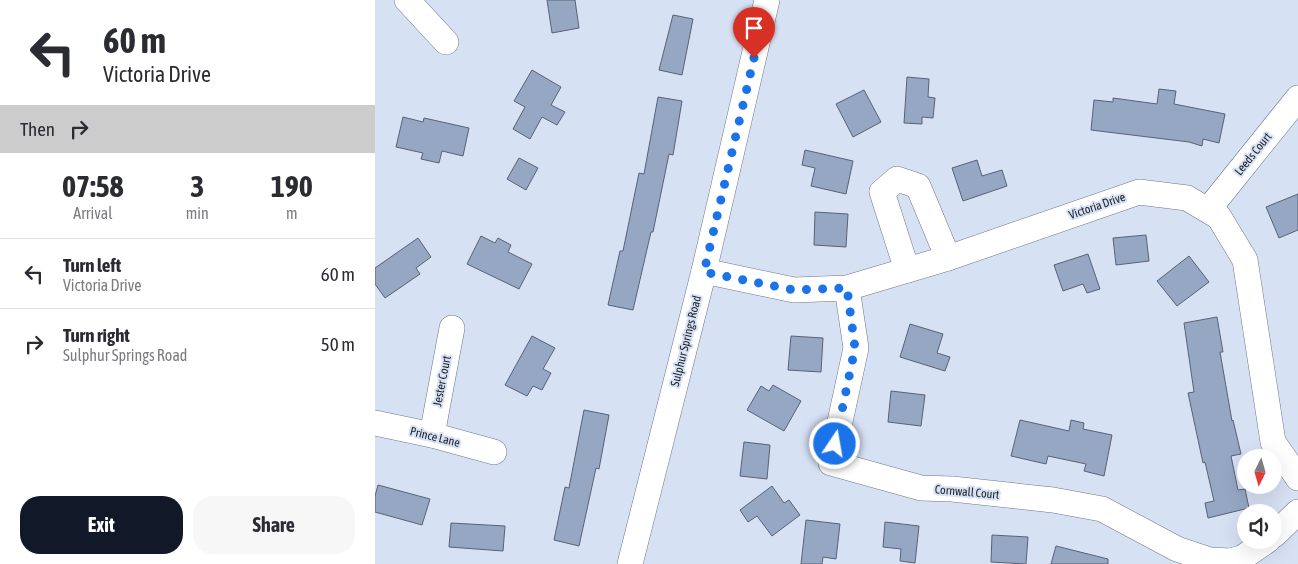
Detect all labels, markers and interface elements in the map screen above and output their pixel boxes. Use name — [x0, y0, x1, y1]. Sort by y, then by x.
pin — [733, 7, 775, 58]
icon: arrive — [740, 14, 768, 42]
icon: left — [20, 20, 85, 85]
text: 60 m — [103, 20, 166, 60]
text: Victoria Drive — [103, 61, 211, 87]
icon: right — [65, 115, 93, 143]
text: Then — [20, 118, 55, 140]
street label: Leeds Court — [1232, 129, 1275, 178]
text: 07:58 — [62, 169, 124, 203]
text: 3 — [190, 169, 204, 203]
text: 190 — [271, 169, 313, 203]
street label: Victoria Drive — [1067, 190, 1127, 222]
text: Arrival — [73, 204, 112, 222]
text: min — [186, 204, 209, 222]
text: m — [286, 204, 298, 222]
text: Turn left — [63, 254, 121, 276]
icon: left — [20, 260, 48, 288]
text: 60 m — [321, 263, 355, 285]
text: Victoria Drive — [63, 276, 142, 294]
street label: Sulphur Springs Road — [668, 294, 704, 388]
text: Turn right — [63, 324, 130, 346]
icon: right — [20, 330, 48, 358]
text: 50 m — [321, 333, 355, 355]
text: Sulphur Springs Road — [63, 346, 187, 364]
street label: Jester Court — [430, 354, 454, 407]
position arrow — [808, 417, 860, 469]
street label: Prince Lane — [409, 424, 461, 450]
north arrow — [1237, 449, 1283, 494]
map controls — [1237, 449, 1282, 549]
street label: Cornwall Court — [934, 482, 1000, 502]
button: Exit — [20, 496, 183, 554]
button: Share — [193, 496, 355, 554]
button: sound — [1237, 504, 1282, 549]

